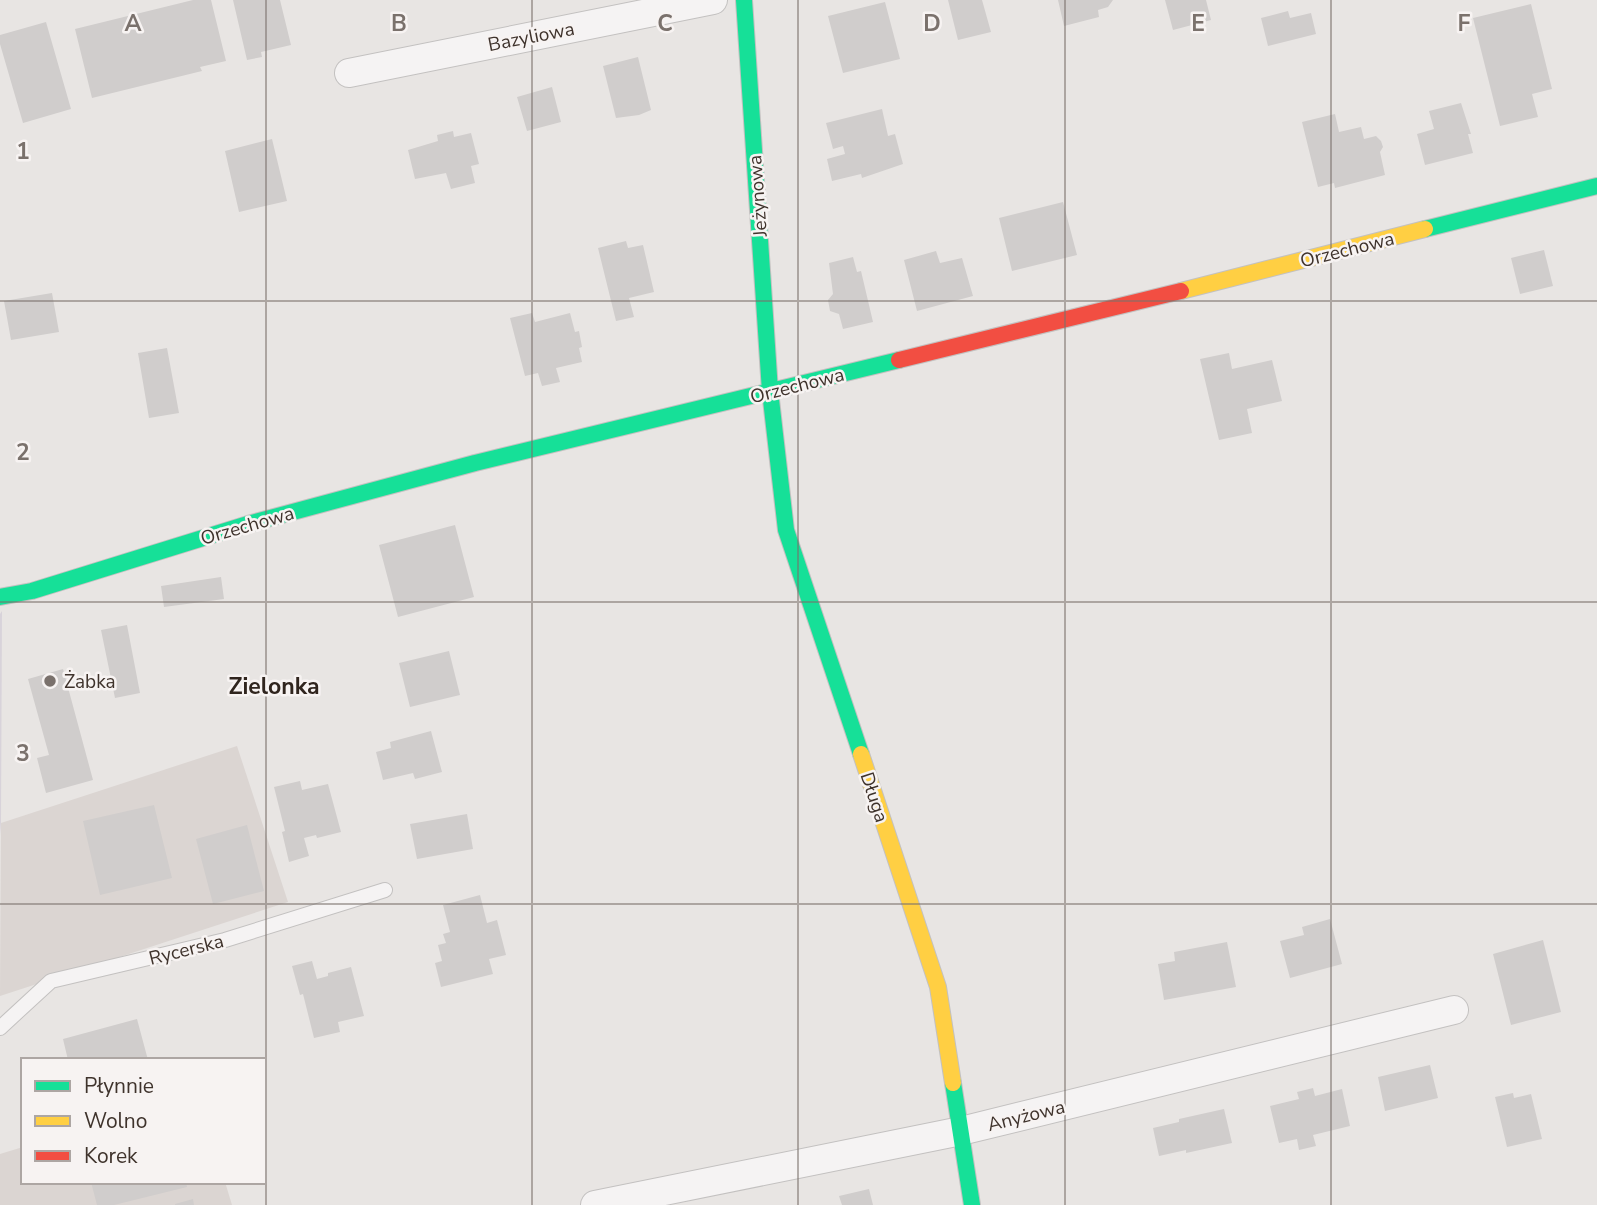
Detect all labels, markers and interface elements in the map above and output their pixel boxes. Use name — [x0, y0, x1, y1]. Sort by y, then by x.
text: A — [124, 8, 142, 39]
text: B — [391, 8, 407, 39]
text: C — [657, 8, 673, 39]
text: D — [923, 8, 941, 39]
text: E — [1191, 8, 1205, 39]
text: F — [1458, 8, 1471, 39]
street label: Bazyliowa — [486, 16, 577, 58]
text: 1 — [16, 136, 30, 167]
street label: Jeżynowa — [742, 154, 774, 239]
street label: Orzechowa — [1298, 226, 1397, 274]
street label: Orzechowa — [748, 362, 847, 410]
text: 2 — [16, 437, 30, 468]
street label: Orzechowa — [198, 500, 297, 552]
place label: Żabka — [64, 669, 116, 695]
district label: Zielonka — [229, 671, 319, 702]
marker: Żabka — [42, 673, 58, 689]
text: 3 — [16, 738, 30, 769]
street label: Długa — [854, 769, 894, 826]
street label: Rycerska — [146, 928, 226, 972]
legend — [21, 1058, 266, 1184]
text: Płynnie — [84, 1072, 154, 1100]
street label: Anyżowa — [985, 1094, 1068, 1138]
text: Wolno — [84, 1107, 147, 1135]
text: Korek — [84, 1142, 138, 1170]

